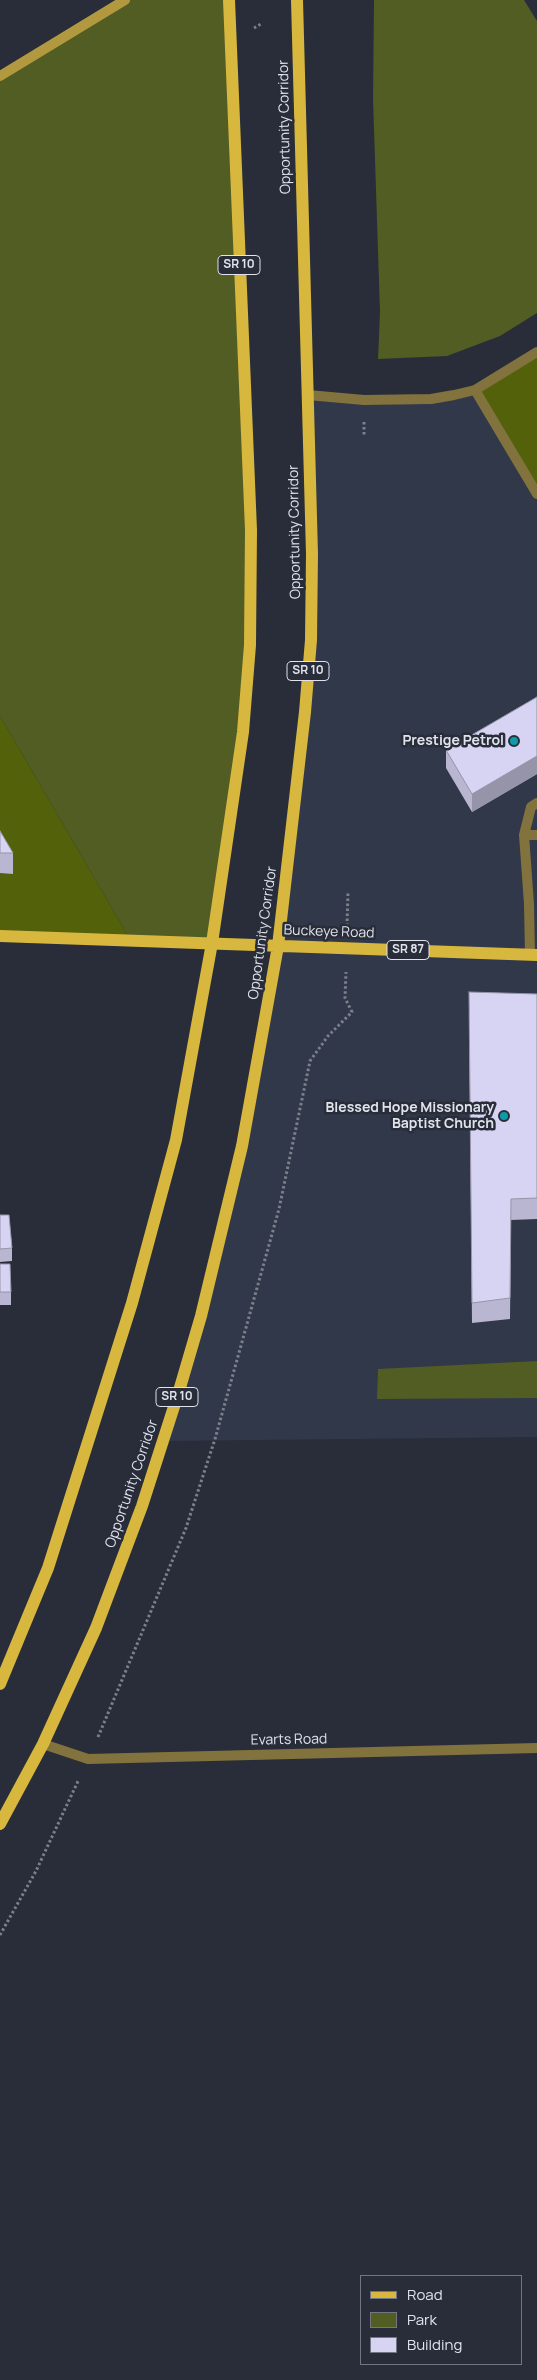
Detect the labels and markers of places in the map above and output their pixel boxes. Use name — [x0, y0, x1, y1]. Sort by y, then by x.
place label: Prestige Petrol — [402, 733, 504, 749]
marker: Prestige Petrol — [508, 735, 520, 747]
place label: Blessed Hope Missionary Baptist Church — [326, 1100, 494, 1132]
marker: Blessed Hope Missionary Baptist Church — [498, 1110, 510, 1122]

